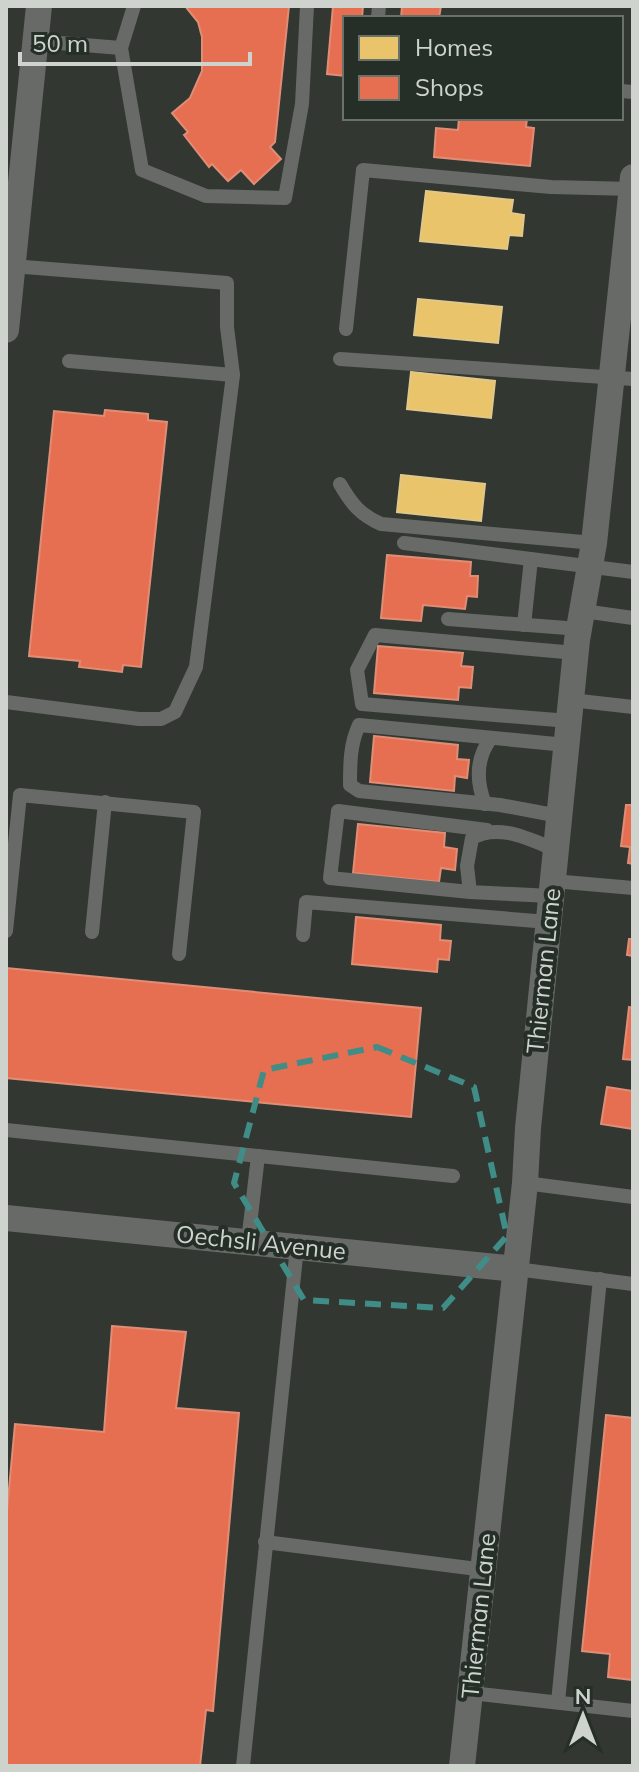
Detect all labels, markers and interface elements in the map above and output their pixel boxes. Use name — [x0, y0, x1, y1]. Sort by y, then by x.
scale bar — [20, 16, 250, 66]
legend — [343, 16, 623, 120]
text: 50 m — [32, 28, 88, 58]
text: Homes — [415, 32, 493, 62]
text: Shops — [415, 72, 484, 102]
street label: Thierman Lane — [519, 887, 567, 1055]
street label: Oechsli Avenue — [175, 1218, 348, 1266]
street label: Thierman Lane — [454, 1532, 502, 1700]
north arrow — [543, 1676, 623, 1756]
text: N — [575, 1682, 591, 1710]

